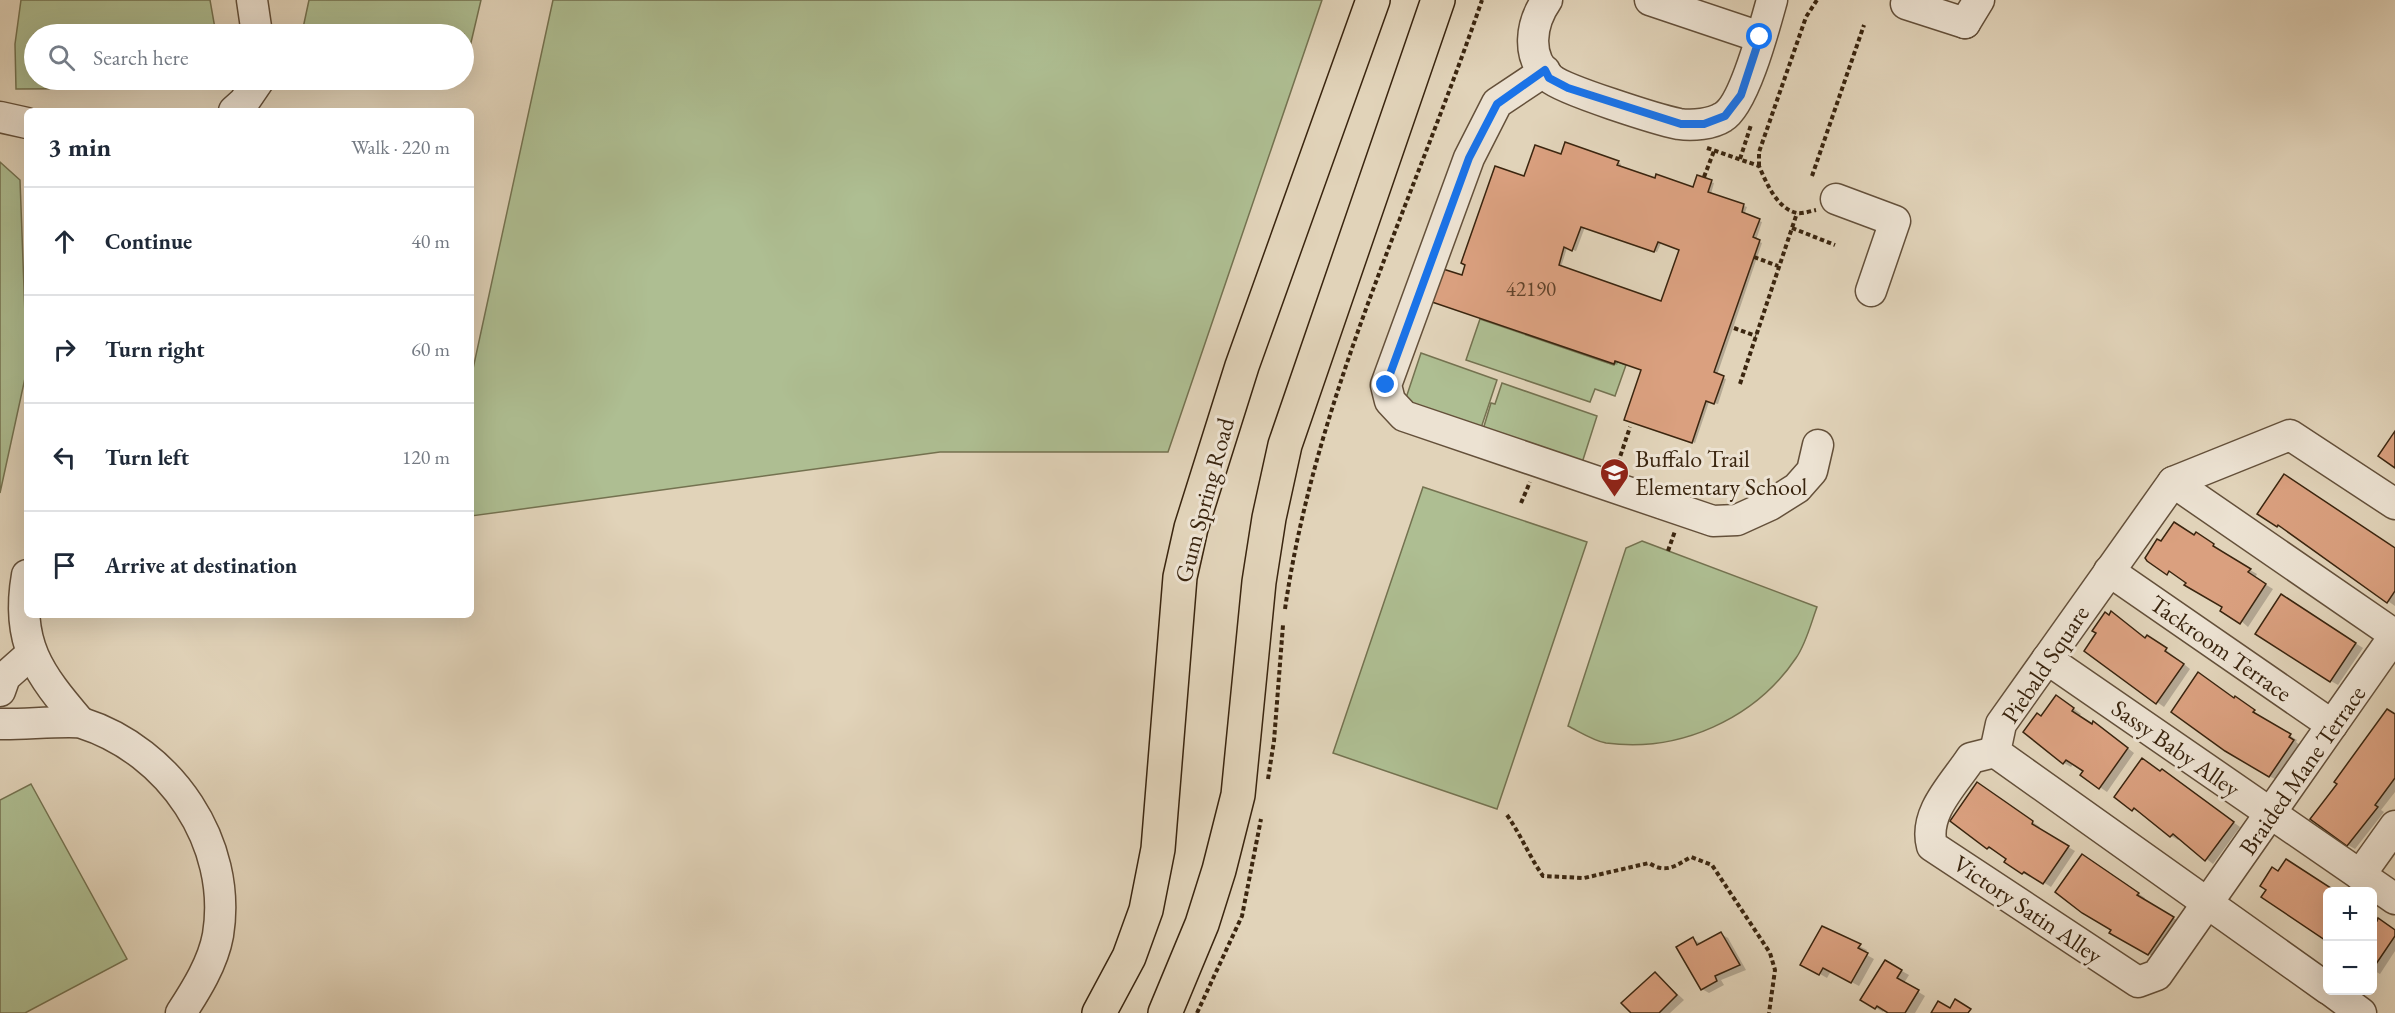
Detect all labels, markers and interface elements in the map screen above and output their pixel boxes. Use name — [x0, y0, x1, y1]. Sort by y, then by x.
route start — [1746, 23, 1772, 49]
search box — [24, 24, 474, 90]
icon: search — [45, 41, 78, 74]
text: Search here — [93, 43, 188, 72]
text: 3 min — [48, 130, 111, 164]
text: Walk · 220 m — [351, 134, 450, 160]
icon: ahead — [48, 225, 81, 258]
text: Continue — [105, 227, 192, 256]
text: 40 m — [411, 228, 450, 254]
house number: 42190 — [1506, 275, 1556, 302]
icon: right — [48, 333, 81, 366]
text: Turn right — [105, 335, 204, 364]
text: 60 m — [411, 336, 450, 362]
route end — [1372, 371, 1398, 397]
street label: Gum Spring Road — [1167, 413, 1241, 586]
icon: left — [48, 441, 81, 474]
text: Turn left — [105, 443, 189, 472]
place label: Buffalo Trail Elementary School — [1635, 443, 1807, 502]
text: 120 m — [402, 444, 450, 470]
school or university icon: Buffalo Trail Elementary School — [1598, 456, 1630, 498]
icon: arrive — [48, 549, 81, 582]
text: Arrive at destination — [105, 551, 297, 580]
street label: Tackroom Terrace — [2144, 588, 2298, 708]
street label: Piebald Square — [1994, 599, 2096, 729]
street label: Braided Mane Terrace — [2232, 679, 2372, 861]
street label: Sassy Baby Alley — [2106, 692, 2247, 804]
street label: Victory Satin Alley — [1947, 848, 2109, 971]
map controls — [2323, 887, 2377, 995]
button: + — [2323, 887, 2377, 941]
button: − — [2323, 941, 2377, 995]

